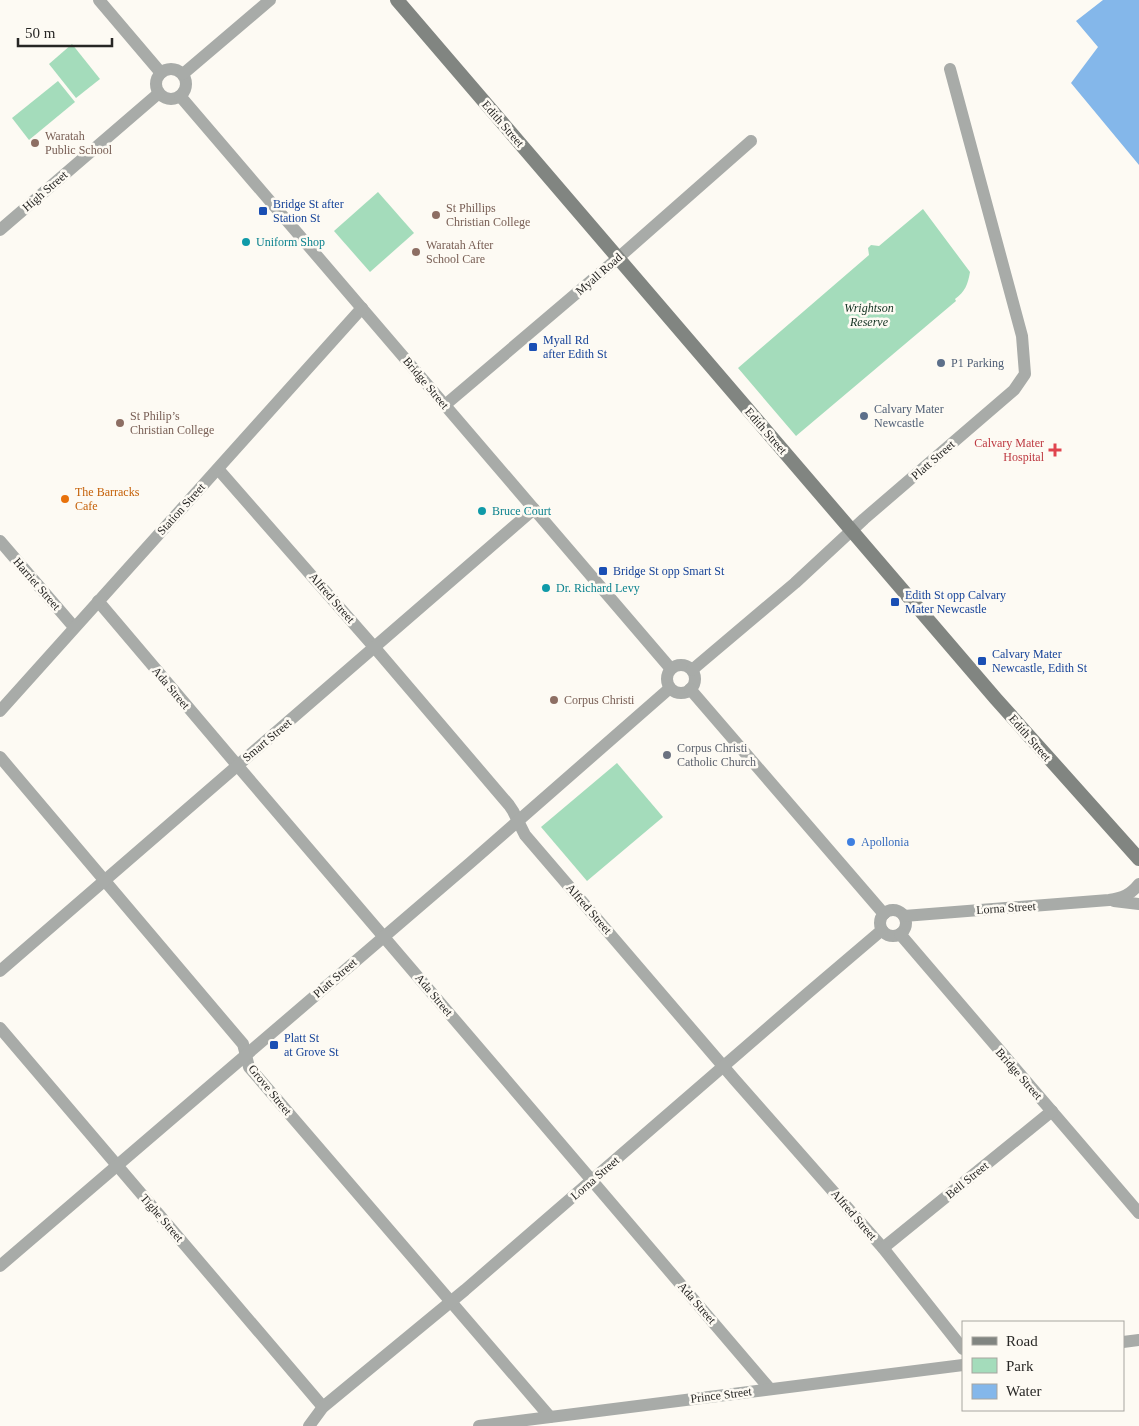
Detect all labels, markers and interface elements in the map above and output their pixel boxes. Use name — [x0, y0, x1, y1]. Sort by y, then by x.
scale bar — [18, 15, 111, 47]
text: 50 m — [25, 25, 56, 41]
street label: Edith Street — [479, 98, 527, 151]
place label: Waratah Public School — [45, 129, 113, 157]
marker: Waratah Public School — [29, 137, 41, 149]
street label: High Street — [20, 167, 71, 214]
place label: Bridge St after Station St — [273, 197, 344, 225]
place label: St Phillips Christian College — [446, 201, 530, 229]
marker: Bridge St after Station St — [257, 205, 269, 217]
marker: St Phillips Christian College — [430, 209, 442, 221]
place label: Uniform Shop — [256, 235, 325, 249]
marker: Uniform Shop — [240, 236, 252, 248]
place label: Waratah After School Care — [426, 238, 493, 266]
marker: Waratah After School Care — [410, 246, 422, 258]
street label: Myall Road — [573, 250, 625, 298]
park label: Wrightson Reserve — [844, 301, 894, 329]
place label: Myall Rd after Edith St — [543, 333, 608, 361]
marker: Myall Rd after Edith St — [527, 341, 539, 353]
street label: Bridge Street — [400, 354, 452, 412]
place label: P1 Parking — [951, 356, 1004, 370]
marker: P1 Parking — [935, 357, 947, 369]
place label: Calvary Mater Newcastle — [874, 402, 944, 430]
street label: Edith Street — [742, 405, 790, 458]
place label: St Philip’s Christian College — [130, 409, 214, 437]
marker: Calvary Mater Newcastle — [858, 410, 870, 422]
marker: St Philip’s Christian College — [114, 417, 126, 429]
place label: Calvary Mater Hospital — [974, 436, 1045, 464]
street label: Platt Street — [908, 437, 958, 483]
marker: Calvary Mater Hospital — [1048, 443, 1062, 457]
street label: Station Street — [154, 480, 208, 538]
place label: The Barracks Cafe — [75, 485, 140, 513]
marker: The Barracks Cafe — [59, 493, 71, 505]
place label: Bruce Court — [492, 504, 552, 518]
marker: Bruce Court — [476, 505, 488, 517]
street label: Harriet Street — [10, 555, 64, 614]
place label: Bridge St opp Smart St — [613, 564, 725, 578]
marker: Bridge St opp Smart St — [597, 565, 609, 577]
street label: Alfred Street — [306, 570, 358, 627]
place label: Dr. Richard Levy — [556, 581, 640, 595]
marker: Dr. Richard Levy — [540, 582, 552, 594]
place label: Edith St opp Calvary Mater Newcastle — [905, 588, 1006, 616]
marker: Edith St opp Calvary Mater Newcastle — [889, 596, 901, 608]
place label: Calvary Mater Newcastle, Edith St — [992, 647, 1088, 675]
marker: Calvary Mater Newcastle, Edith St — [976, 655, 988, 667]
street label: Ada Street — [149, 664, 193, 713]
place label: Corpus Christi — [564, 693, 635, 707]
marker: Corpus Christi — [548, 694, 560, 706]
street label: Edith Street — [1006, 712, 1054, 765]
street label: Smart Street — [240, 715, 295, 765]
place label: Corpus Christi Catholic Church — [677, 741, 756, 769]
marker: Corpus Christi Catholic Church — [661, 749, 673, 761]
place label: Apollonia — [861, 835, 910, 849]
marker: Apollonia — [845, 836, 857, 848]
street label: Alfred Street — [563, 881, 615, 938]
street label: Lorna Street — [976, 899, 1037, 917]
street label: Platt Street — [310, 955, 360, 1001]
street label: Ada Street — [412, 971, 456, 1020]
place label: Platt St at Grove St — [284, 1031, 339, 1059]
marker: Platt St at Grove St — [268, 1039, 280, 1051]
street label: Bridge Street — [993, 1045, 1046, 1103]
street label: Grove Street — [245, 1062, 295, 1119]
street label: Lorna Street — [568, 1153, 623, 1203]
street label: Bell Street — [943, 1158, 992, 1201]
street label: Alfred Street — [828, 1187, 880, 1244]
street label: Tighe Street — [138, 1191, 187, 1245]
street label: Ada Street — [675, 1279, 719, 1327]
legend — [962, 1321, 1124, 1411]
text: Road — [1006, 1333, 1038, 1349]
text: Park — [1006, 1358, 1034, 1374]
text: Water — [1006, 1383, 1041, 1399]
street label: Prince Street — [690, 1384, 753, 1406]

